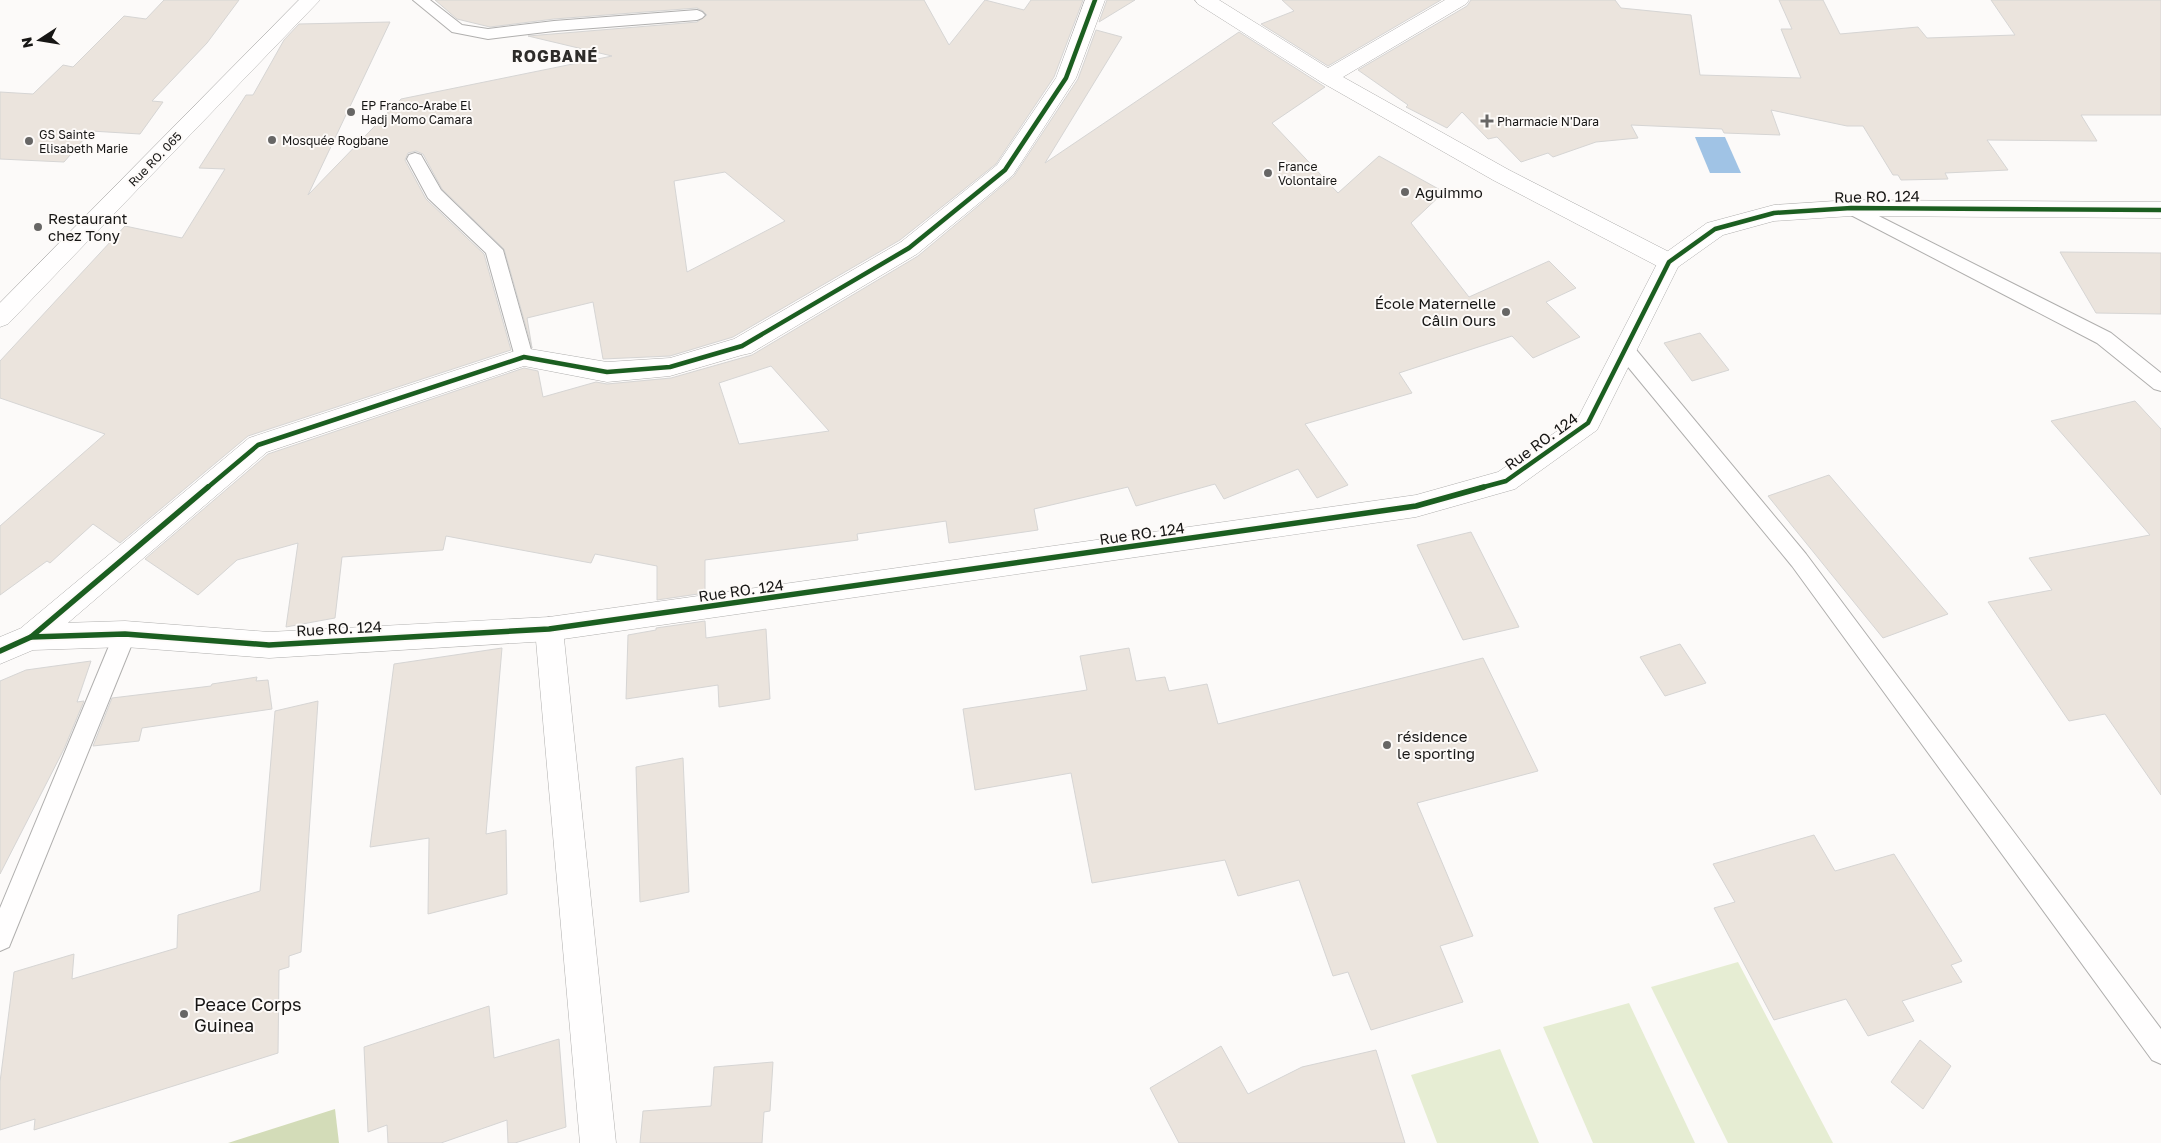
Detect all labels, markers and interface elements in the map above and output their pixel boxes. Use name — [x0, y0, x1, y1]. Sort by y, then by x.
north arrow — [15, 15, 65, 65]
text: N — [17, 36, 36, 50]
district label: ROGBANÉ — [512, 46, 598, 66]
place label: EP Franco-Arabe El Hadj Momo Camara — [361, 98, 473, 127]
marker: EP Franco-Arabe El Hadj Momo Camara — [345, 106, 357, 118]
place label: Pharmacie N'Dara — [1497, 114, 1599, 129]
marker: Pharmacie N'Dara — [1481, 115, 1493, 127]
place label: GS Sainte Elisabeth Marie — [39, 127, 128, 156]
street label: Rue RO. 065 — [125, 129, 185, 189]
place label: Mosquée Rogbane — [282, 133, 389, 148]
marker: Mosquée Rogbane — [266, 134, 278, 146]
marker: GS Sainte Elisabeth Marie — [23, 135, 35, 147]
place label: France Volontaire — [1278, 159, 1337, 188]
marker: France Volontaire — [1262, 167, 1274, 179]
place label: Aguimmo — [1415, 183, 1483, 201]
marker: Aguimmo — [1399, 186, 1411, 198]
street label: Rue RO. 124 — [1834, 186, 1920, 206]
place label: Restaurant chez Tony — [48, 209, 128, 244]
marker: Restaurant chez Tony — [32, 221, 44, 233]
place label: École Maternelle Câlin Ours — [1375, 294, 1496, 329]
marker: École Maternelle Câlin Ours — [1500, 306, 1512, 318]
street label: Rue RO. 124 — [1501, 408, 1581, 474]
street label: Rue RO. 124 — [1098, 518, 1186, 548]
street label: Rue RO. 124 — [697, 575, 785, 605]
street label: Rue RO. 124 — [296, 617, 382, 639]
place label: résidence le sporting — [1397, 727, 1475, 762]
marker: résidence le sporting — [1381, 739, 1393, 751]
place label: Peace Corps Guinea — [194, 993, 302, 1036]
marker: Peace Corps Guinea — [178, 1008, 190, 1020]

